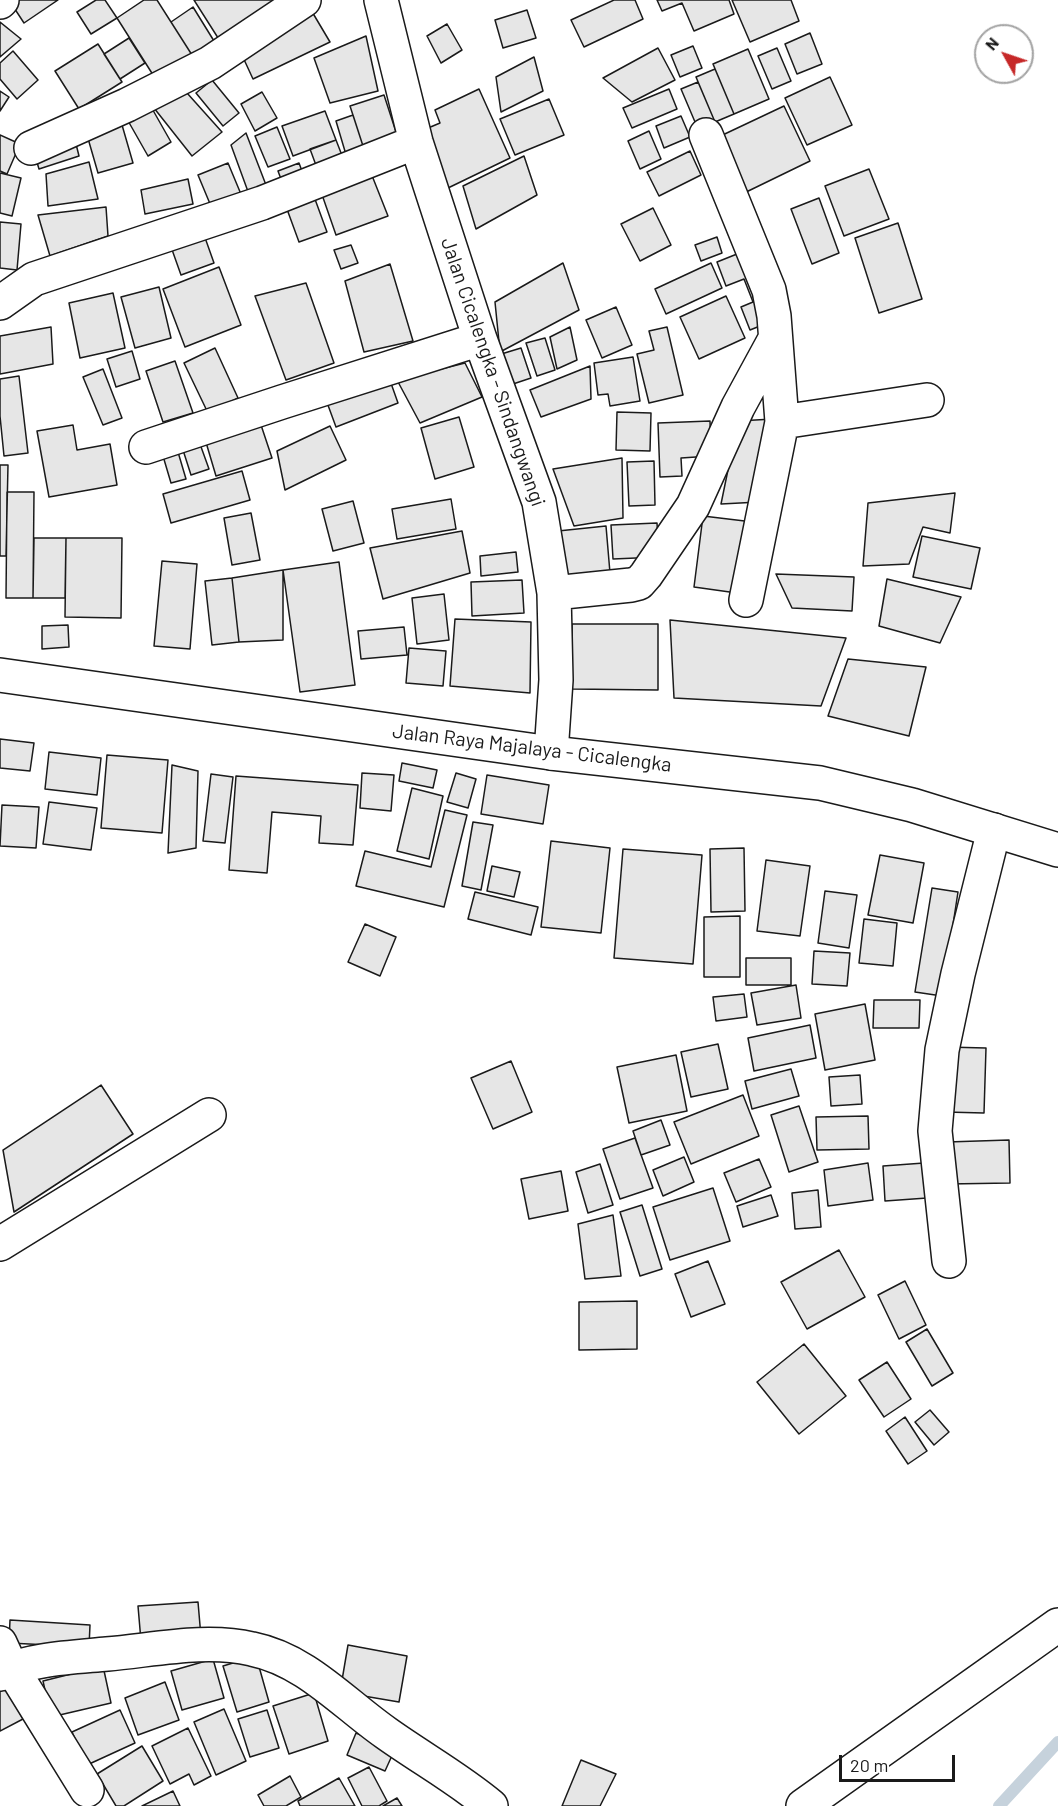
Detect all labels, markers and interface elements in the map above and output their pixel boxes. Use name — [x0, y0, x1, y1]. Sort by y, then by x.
north arrow — [974, 24, 1034, 84]
text: N — [981, 33, 1002, 54]
street label: Jalan Cicalengka - Sindangwangi — [436, 234, 550, 510]
street label: Jalan Raya Majalaya - Cicalengka — [391, 719, 673, 777]
scale bar — [842, 1743, 958, 1781]
text: 20 m — [850, 1754, 888, 1776]

